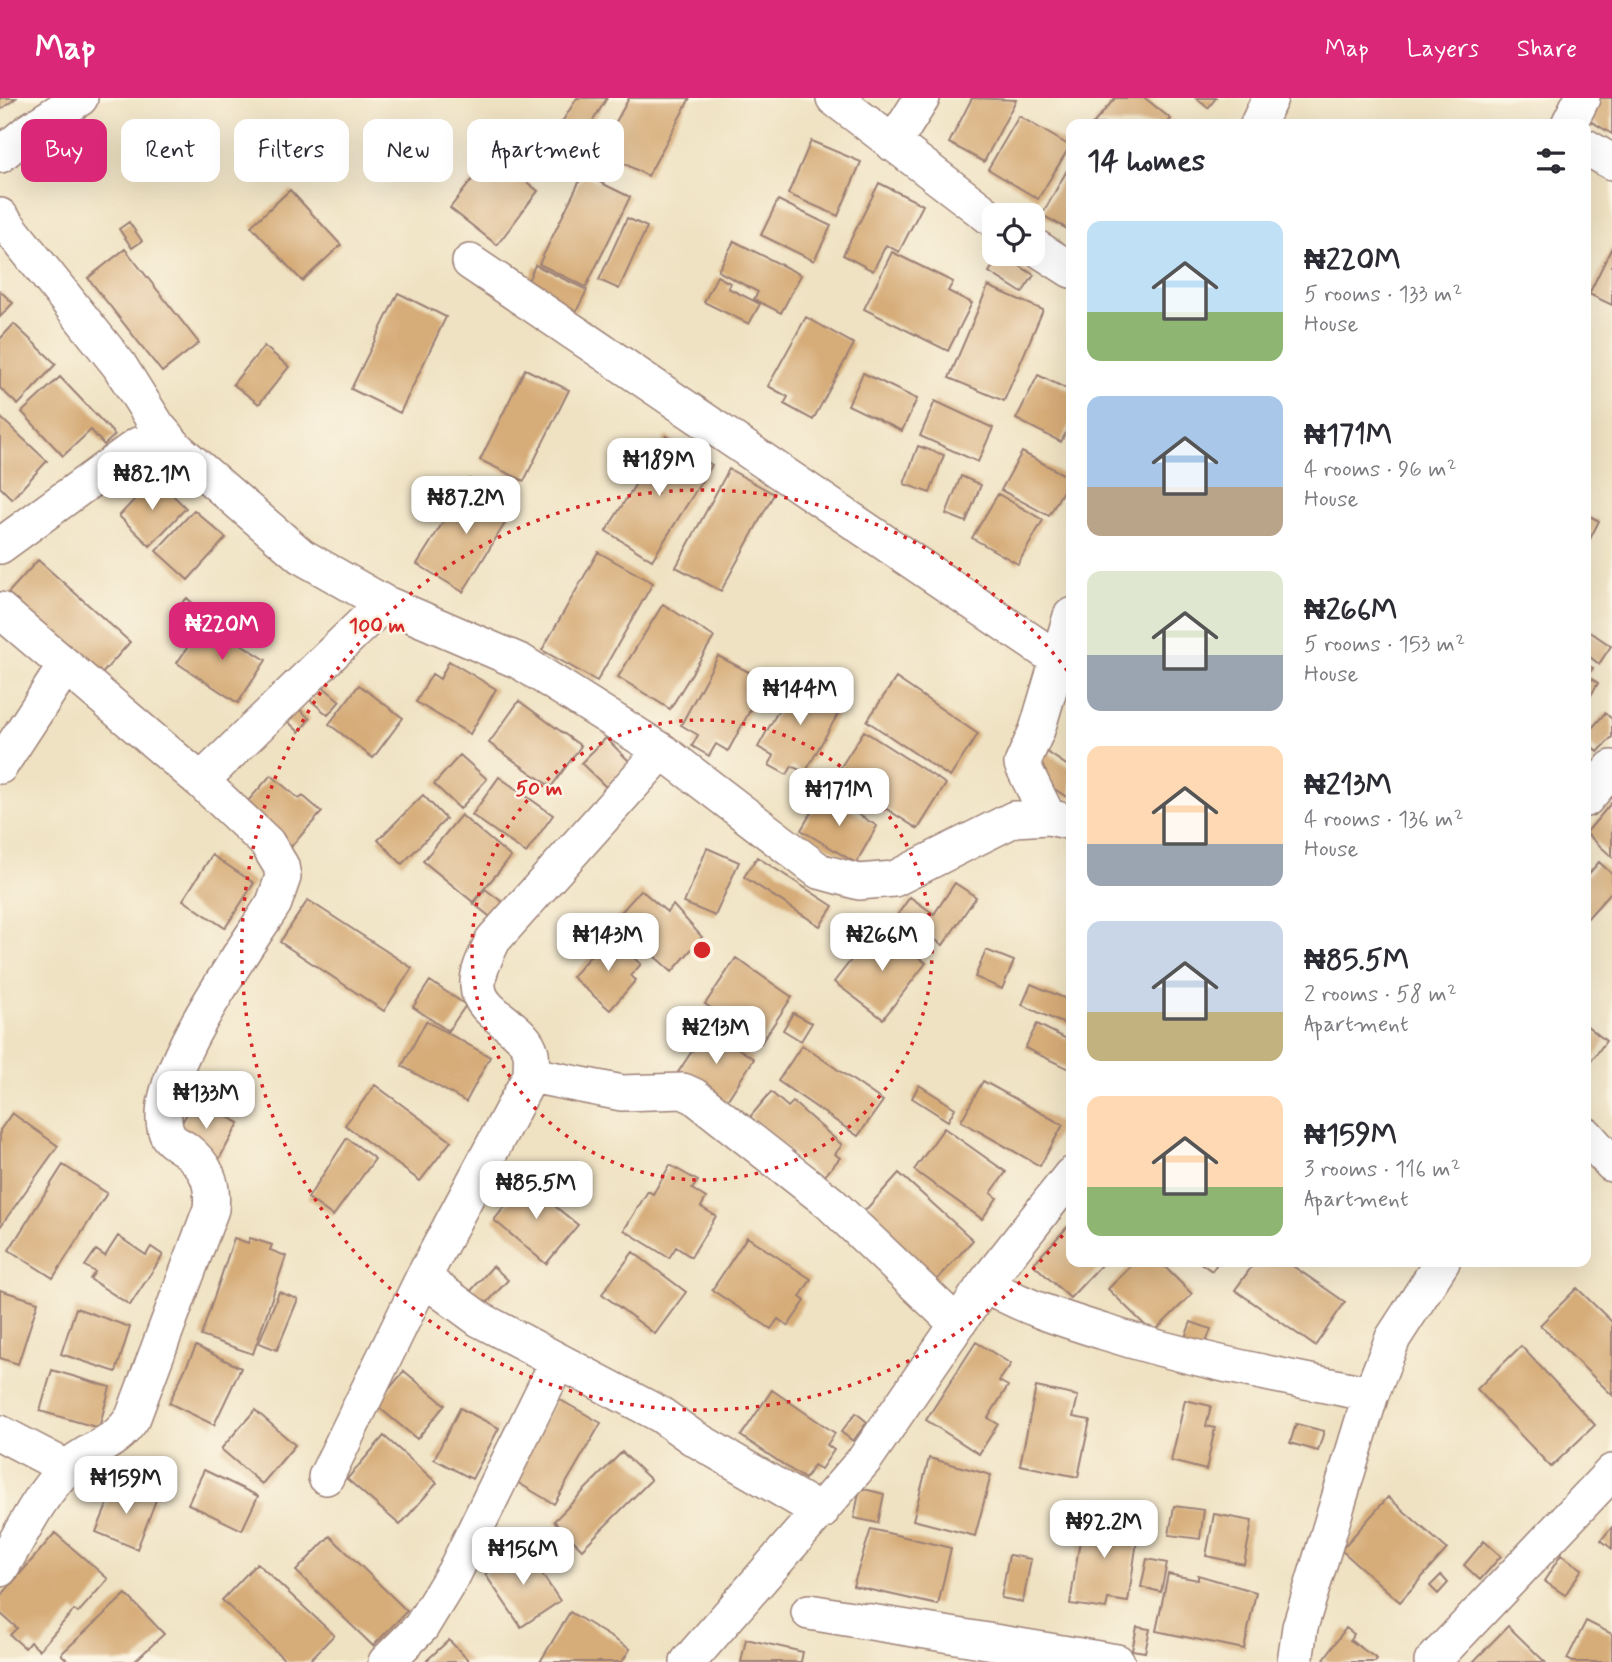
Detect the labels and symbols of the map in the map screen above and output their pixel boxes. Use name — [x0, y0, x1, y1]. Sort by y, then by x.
pin: ₦189M — [610, 438, 708, 498]
pin: ₦82.1M — [95, 452, 209, 512]
pin: ₦87.2M — [409, 476, 523, 536]
pin: ₦220M — [173, 602, 271, 662]
text: 100 m — [349, 612, 405, 640]
pin: ₦144M — [751, 668, 849, 727]
pin: ₦171M — [790, 768, 888, 828]
text: 50 m — [516, 775, 563, 803]
pin: ₦143M — [559, 914, 657, 973]
pin: ₦266M — [833, 914, 931, 973]
centre of rings — [690, 938, 714, 962]
pin: ₦213M — [667, 1006, 765, 1066]
pin: ₦133M — [157, 1072, 255, 1131]
pin: ₦85.5M — [479, 1162, 593, 1221]
pin: ₦159M — [77, 1456, 175, 1516]
pin: ₦92.2M — [1047, 1500, 1161, 1560]
pin: ₦156M — [474, 1528, 572, 1587]

